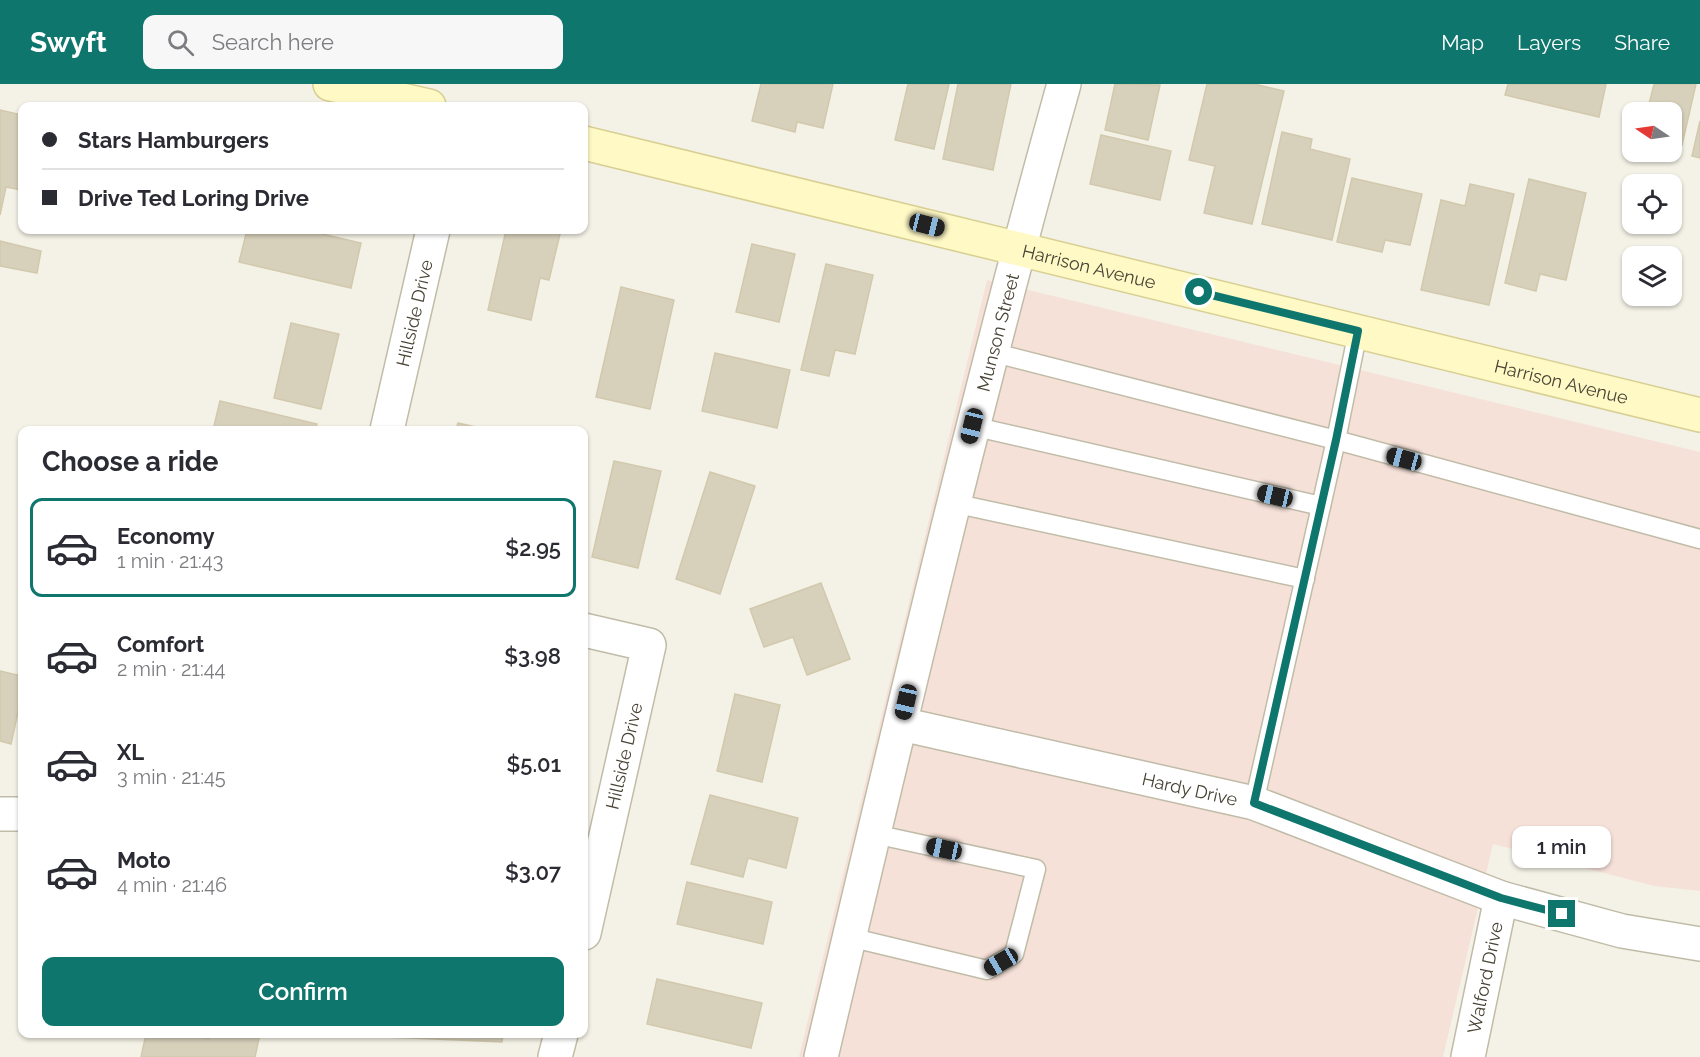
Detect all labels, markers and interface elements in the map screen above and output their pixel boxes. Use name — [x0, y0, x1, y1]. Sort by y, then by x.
search box — [143, 15, 563, 69]
text: Swyft — [30, 26, 107, 59]
icon: search — [164, 26, 197, 59]
text: Search here — [212, 29, 334, 55]
text: Map — [1441, 30, 1484, 55]
text: Layers — [1517, 30, 1581, 55]
text: Share — [1614, 30, 1670, 55]
north arrow — [1622, 102, 1682, 162]
map controls — [1622, 102, 1682, 306]
text: Stars Hamburgers — [78, 127, 269, 153]
button: locate — [1622, 174, 1682, 234]
text: Drive Ted Loring Drive — [78, 185, 309, 211]
car — [907, 212, 947, 238]
street label: Harrison Avenue — [1020, 240, 1159, 293]
button: layers — [1622, 246, 1682, 306]
street label: Hillside Drive — [391, 257, 436, 369]
street label: Munson Street — [972, 271, 1023, 394]
route start — [1185, 278, 1212, 305]
street label: Harrison Avenue — [1492, 355, 1631, 408]
car — [959, 406, 985, 446]
text: Choose a ride — [42, 446, 218, 477]
car — [1384, 446, 1424, 472]
car — [1255, 483, 1295, 509]
icon: car — [45, 521, 99, 575]
text: Economy — [117, 523, 215, 549]
text: $2.95 — [505, 535, 561, 561]
text: 1 min · 21:43 — [117, 549, 223, 573]
icon: car — [45, 629, 99, 683]
text: Comfort — [117, 631, 204, 657]
text: $3.98 — [504, 643, 561, 669]
text: 2 min · 21:44 — [117, 657, 225, 681]
car — [893, 682, 919, 722]
street label: Hillside Drive — [602, 700, 647, 811]
icon: car — [45, 737, 99, 791]
text: XL — [117, 739, 144, 765]
text: $5.01 — [507, 751, 561, 777]
text: 3 min · 21:45 — [117, 765, 226, 789]
street label: Hardy Drive — [1140, 768, 1240, 810]
callout: 1 min — [1512, 827, 1612, 869]
text: 1 min — [1537, 835, 1586, 859]
car — [925, 836, 963, 862]
icon: car — [45, 845, 99, 899]
text: Moto — [117, 847, 171, 873]
text: $3.07 — [505, 859, 561, 885]
text: 4 min · 21:46 — [117, 873, 227, 897]
route end — [1548, 900, 1575, 927]
street label: Walford Drive — [1463, 919, 1506, 1036]
car — [981, 945, 1021, 979]
button: Confirm — [42, 957, 564, 1026]

